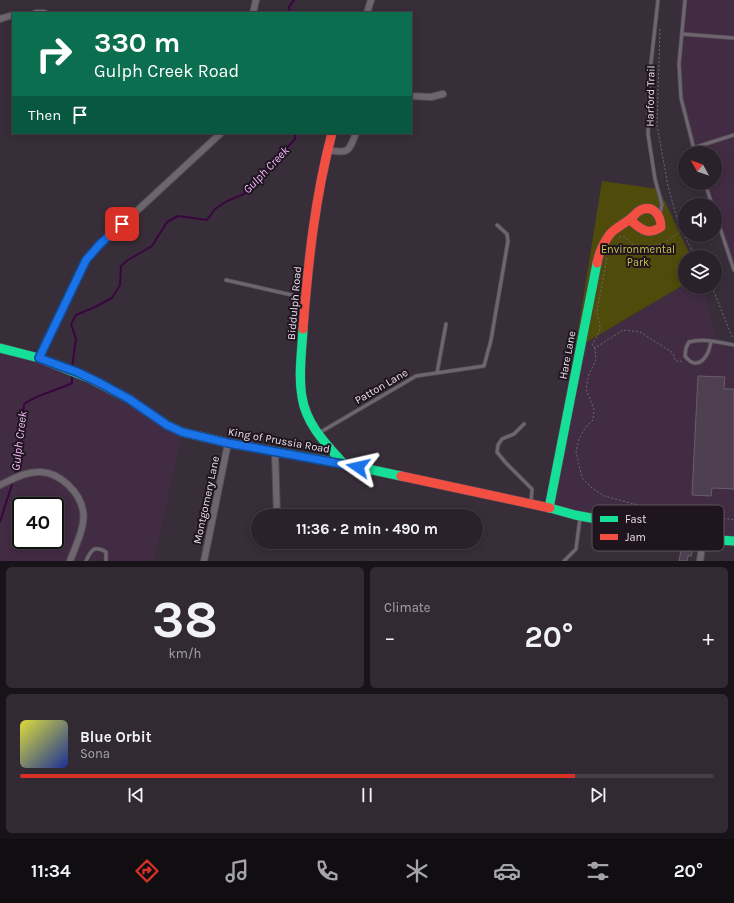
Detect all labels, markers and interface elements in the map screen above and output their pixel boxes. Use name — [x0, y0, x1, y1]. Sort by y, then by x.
text: 330 m — [94, 26, 180, 59]
icon: right — [28, 28, 80, 80]
text: Gulph Creek Road — [94, 60, 239, 82]
street label: Harford Trail — [643, 65, 658, 127]
icon: arrive — [69, 104, 91, 126]
text: Then — [28, 106, 61, 124]
water label: Gulph Creek — [240, 143, 292, 196]
north arrow — [678, 146, 722, 190]
map controls — [678, 146, 722, 294]
button: sound — [678, 198, 722, 242]
pin — [105, 207, 139, 241]
icon: arrive — [111, 213, 133, 235]
park label: Environmental Park — [601, 243, 675, 269]
button: layers — [678, 250, 722, 294]
street label: Biddulph Road — [285, 266, 304, 340]
street label: Hare Lane — [556, 329, 579, 380]
street label: Patton Lane — [352, 366, 410, 407]
water label: Gulph Creek — [8, 409, 30, 472]
street label: King of Prussia Road — [227, 425, 331, 456]
position arrow — [337, 446, 379, 488]
street label: Montgomery Lane — [191, 455, 222, 545]
speed limit sign: 40 — [12, 497, 64, 549]
legend — [592, 505, 724, 551]
text: Fast — [625, 513, 646, 526]
text: 11:36 · 2 min · 490 m — [296, 520, 438, 538]
text: Jam — [625, 531, 646, 544]
text: 38 — [152, 589, 218, 650]
text: Climate — [384, 600, 430, 615]
text: 20° — [525, 619, 573, 655]
text: − — [384, 625, 396, 651]
text: + — [702, 625, 714, 651]
text: km/h — [169, 646, 201, 661]
text: Blue Orbit — [80, 728, 152, 746]
text: Sona — [80, 746, 110, 761]
icon: previous — [125, 784, 147, 806]
icon: pause — [356, 784, 378, 806]
icon: next — [587, 784, 609, 806]
icon: directions — [133, 857, 161, 885]
icon: music — [223, 857, 251, 885]
icon: phone — [313, 857, 341, 885]
icon: climate — [403, 857, 431, 885]
icon: car — [493, 857, 521, 885]
icon: filters — [584, 857, 612, 885]
text: 11:34 — [31, 860, 71, 882]
text: 20° — [674, 860, 703, 882]

